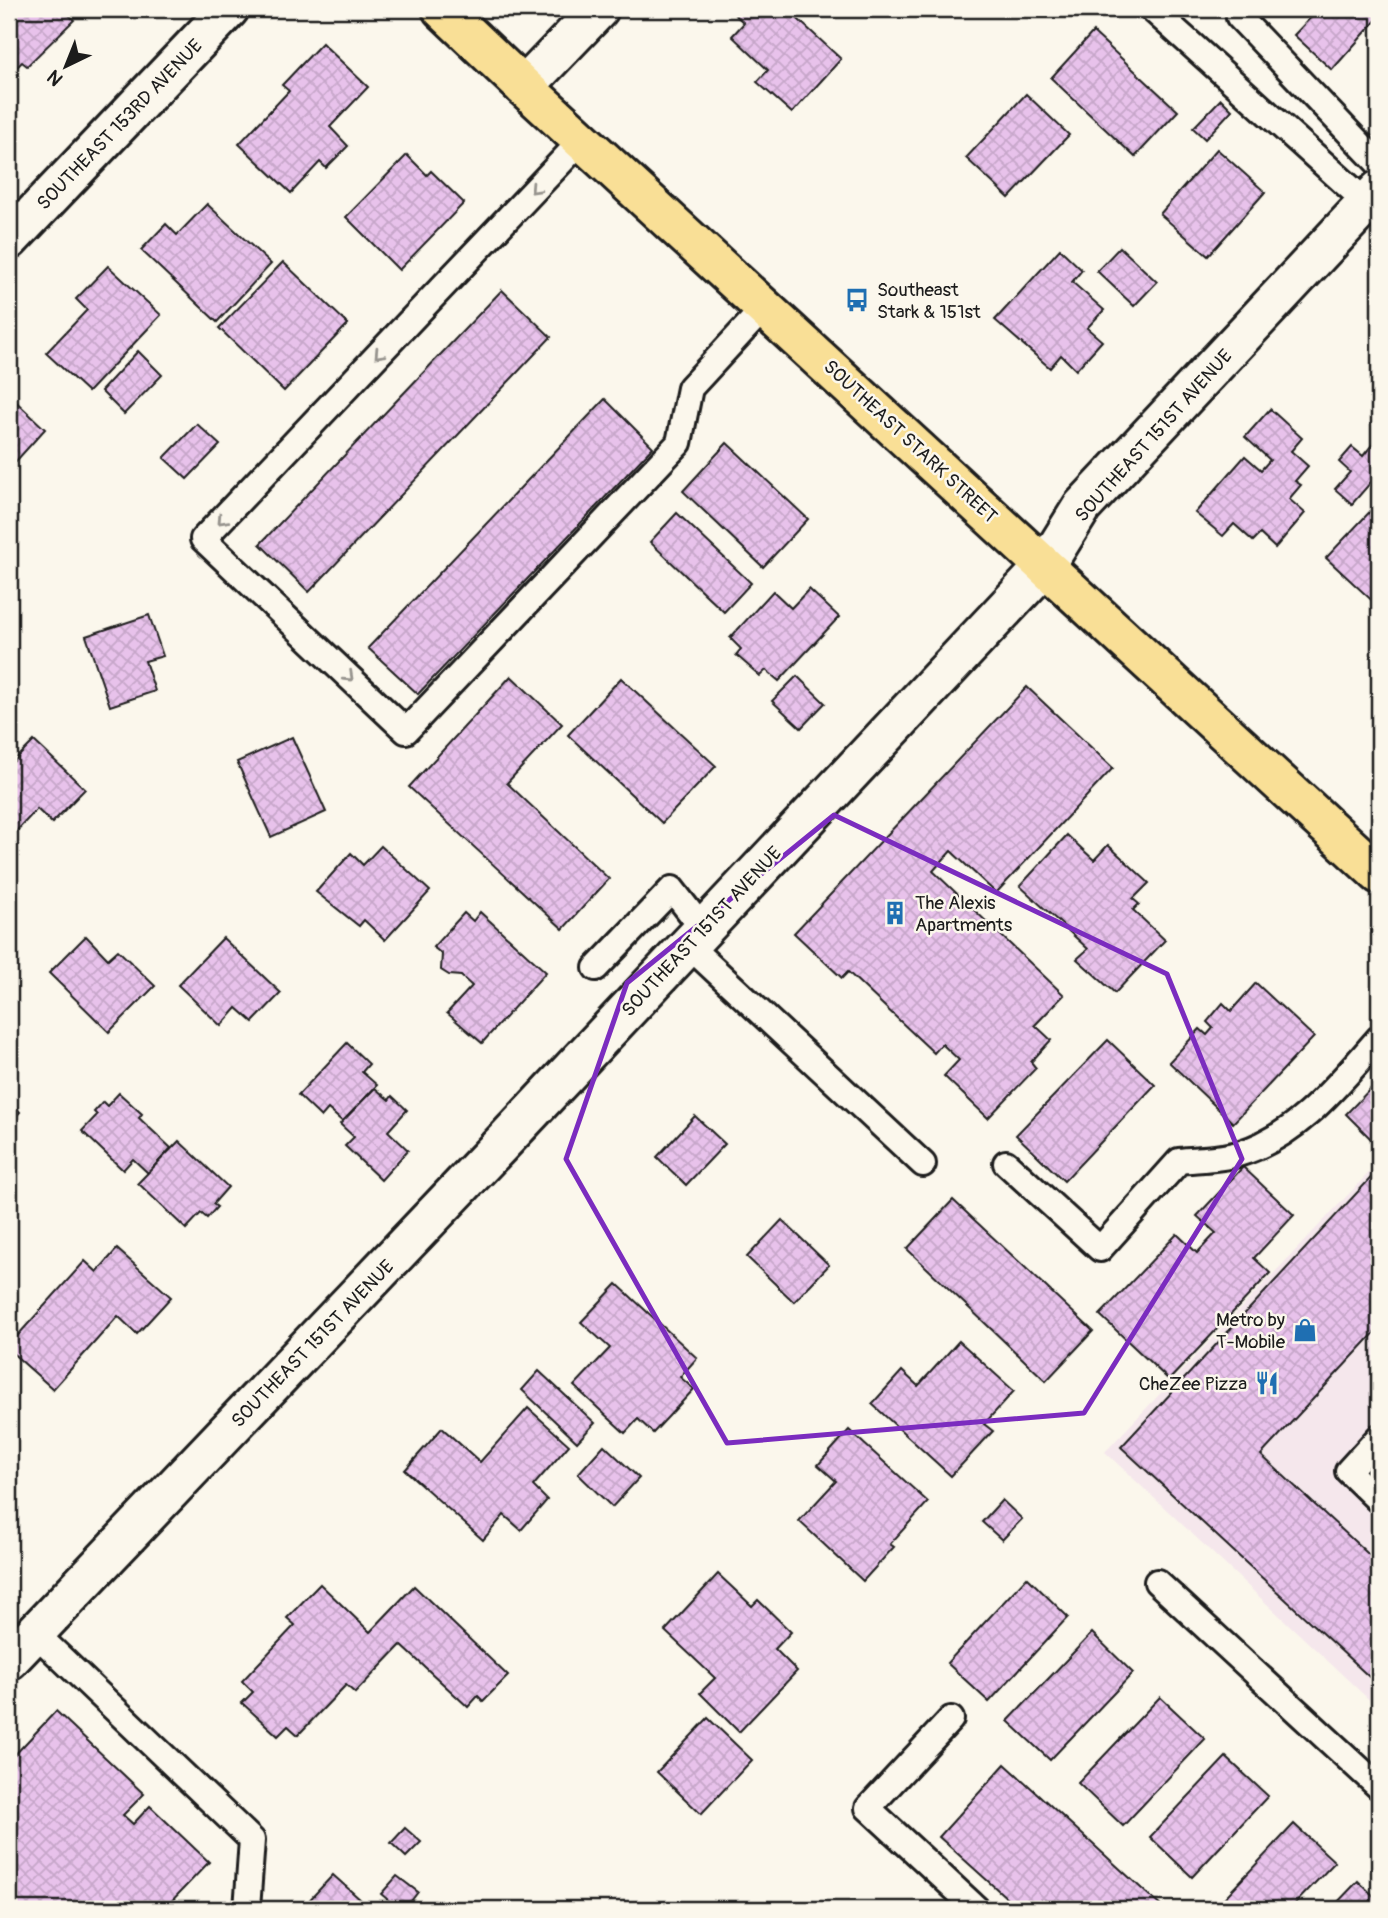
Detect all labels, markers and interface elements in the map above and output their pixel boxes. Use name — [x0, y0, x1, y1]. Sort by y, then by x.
north arrow — [32, 32, 102, 102]
street label: SOUTHEAST 153RD AVENUE — [31, 34, 207, 214]
one-way arrow — [531, 181, 544, 194]
place label: Southeast Stark & 151st — [877, 278, 981, 324]
bus stop icon: Southeast Stark & 151st — [843, 286, 871, 314]
street label: SOUTHEAST 151ST AVENUE — [1070, 344, 1238, 527]
one-way arrow — [374, 346, 387, 359]
street label: SOUTHEAST STARK STREET — [818, 355, 1002, 529]
one-way arrow — [218, 511, 231, 524]
one-way arrow — [341, 669, 354, 681]
street label: SOUTHEAST 151ST AVENUE — [617, 842, 787, 1022]
place label: The Alexis Apartments — [915, 891, 1013, 937]
building icon: The Alexis Apartments — [881, 899, 909, 927]
street label: SOUTHEAST 151ST AVENUE — [226, 1255, 399, 1433]
place label: Metro by T-Mobile — [1216, 1308, 1286, 1354]
shop icon: Metro by T-Mobile — [1291, 1316, 1319, 1344]
restaurant icon: CheZee Pizza — [1253, 1369, 1281, 1397]
place label: CheZee Pizza — [1139, 1372, 1247, 1396]

